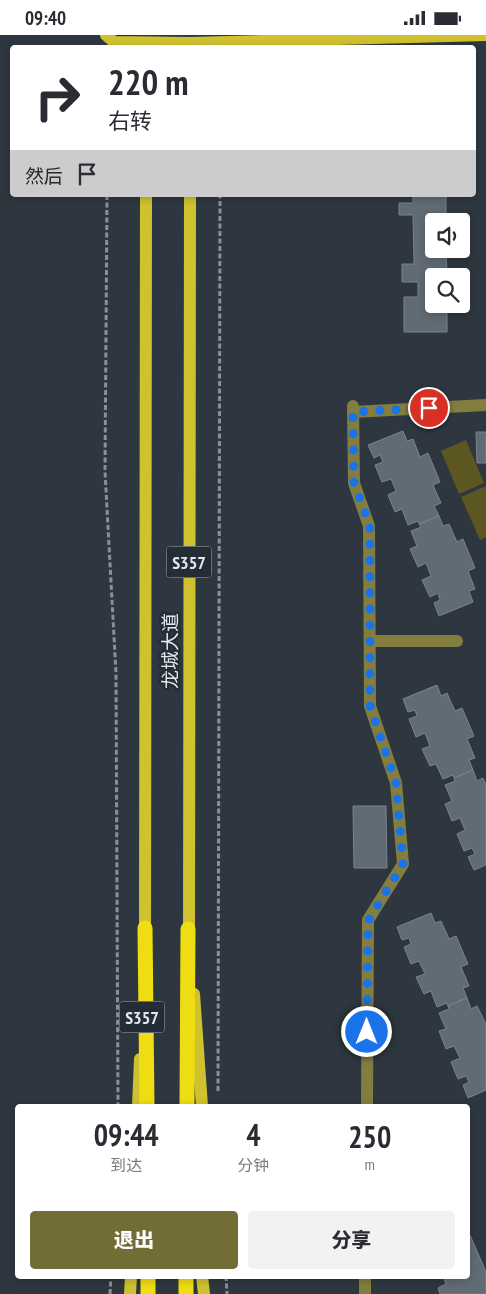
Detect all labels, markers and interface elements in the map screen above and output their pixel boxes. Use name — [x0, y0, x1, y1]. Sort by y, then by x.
text: 09:40 — [25, 6, 66, 30]
text: 220 m — [108, 59, 189, 105]
icon: right — [25, 65, 90, 130]
text: 右转 — [108, 107, 152, 135]
icon: arrive — [73, 160, 101, 188]
text: 然后 — [25, 164, 63, 188]
map controls — [425, 213, 470, 313]
button: sound — [425, 213, 470, 258]
button: search — [425, 268, 470, 313]
pin — [408, 387, 450, 429]
icon: arrive — [415, 394, 443, 422]
road number: S357 — [166, 547, 212, 577]
street label: 龙城大道 — [158, 613, 182, 689]
road number: S357 — [120, 1001, 164, 1033]
position arrow — [340, 1005, 392, 1057]
text: 09:44 — [94, 1115, 159, 1154]
text: 4 — [246, 1115, 261, 1154]
text: 250 — [348, 1117, 391, 1156]
text: m — [365, 1154, 375, 1174]
text: 到达 — [110, 1155, 142, 1175]
text: 分钟 — [237, 1155, 269, 1175]
button: 退出 — [30, 1211, 238, 1269]
button: 分享 — [248, 1211, 455, 1269]

